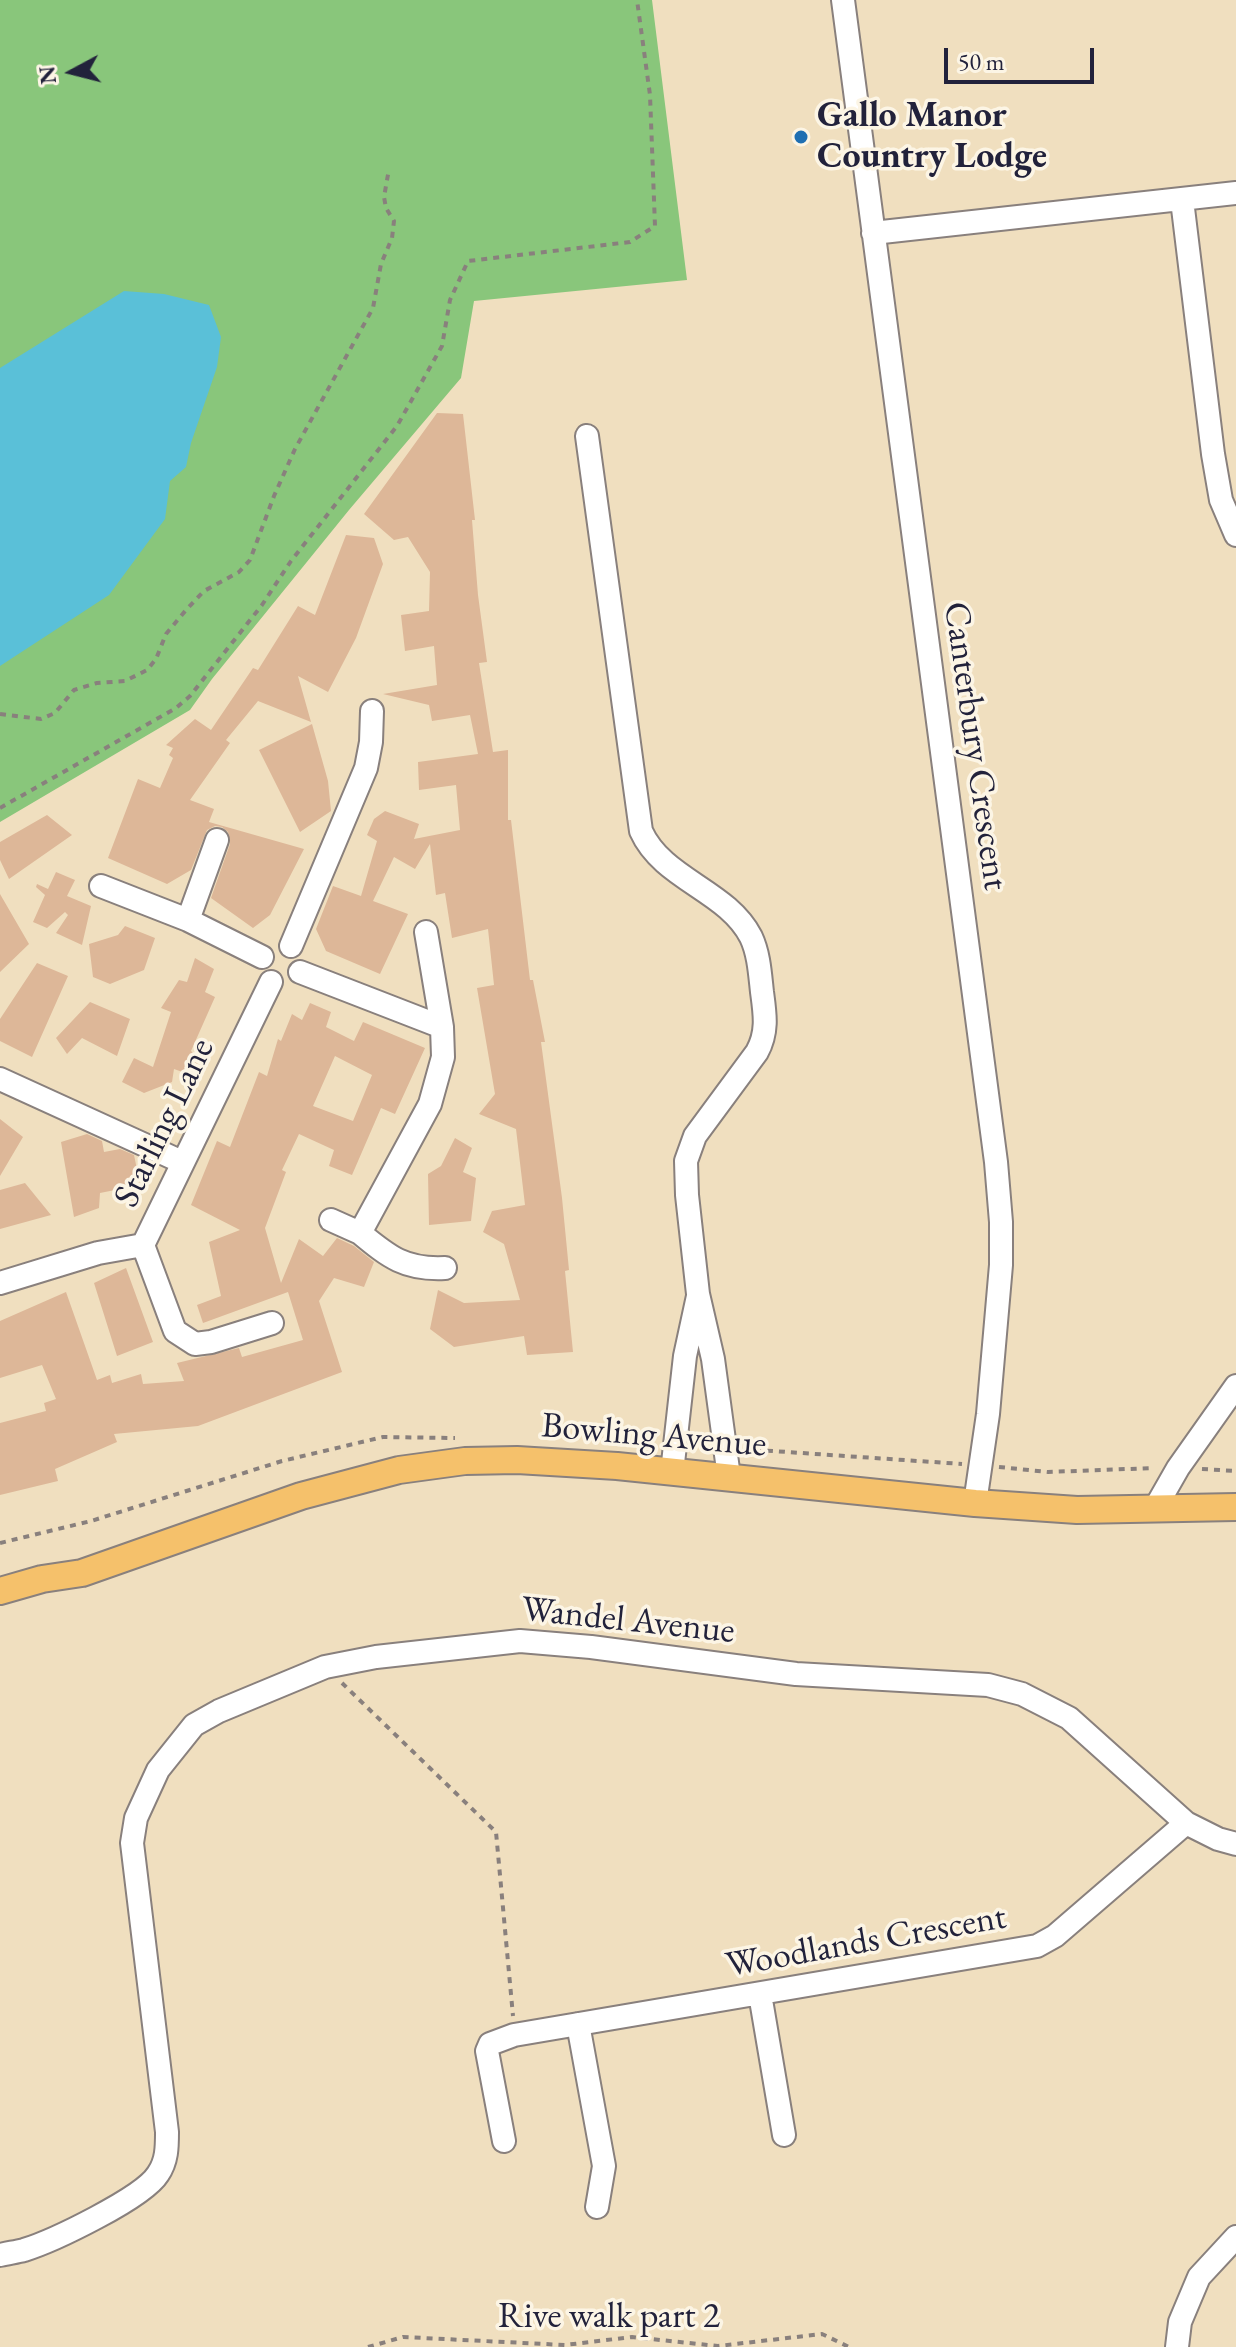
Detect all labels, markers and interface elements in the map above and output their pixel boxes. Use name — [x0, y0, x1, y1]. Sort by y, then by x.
north arrow — [32, 32, 112, 112]
scale bar — [948, 32, 1098, 82]
text: 50 m — [958, 46, 1005, 77]
text: N — [32, 64, 63, 86]
place label: Gallo Manor Country Lodge — [817, 94, 1047, 179]
marker: Gallo Manor Country Lodge — [792, 128, 810, 146]
street label: Canterbury Crescent — [933, 599, 1017, 893]
street label: Starling Lane — [106, 1032, 224, 1214]
street label: Bowling Avenue — [540, 1405, 768, 1467]
street label: Wandel Avenue — [519, 1588, 737, 1654]
street label: Woodlands Crescent — [722, 1896, 1010, 1988]
street label: Rive walk part 2 — [498, 2295, 720, 2339]

